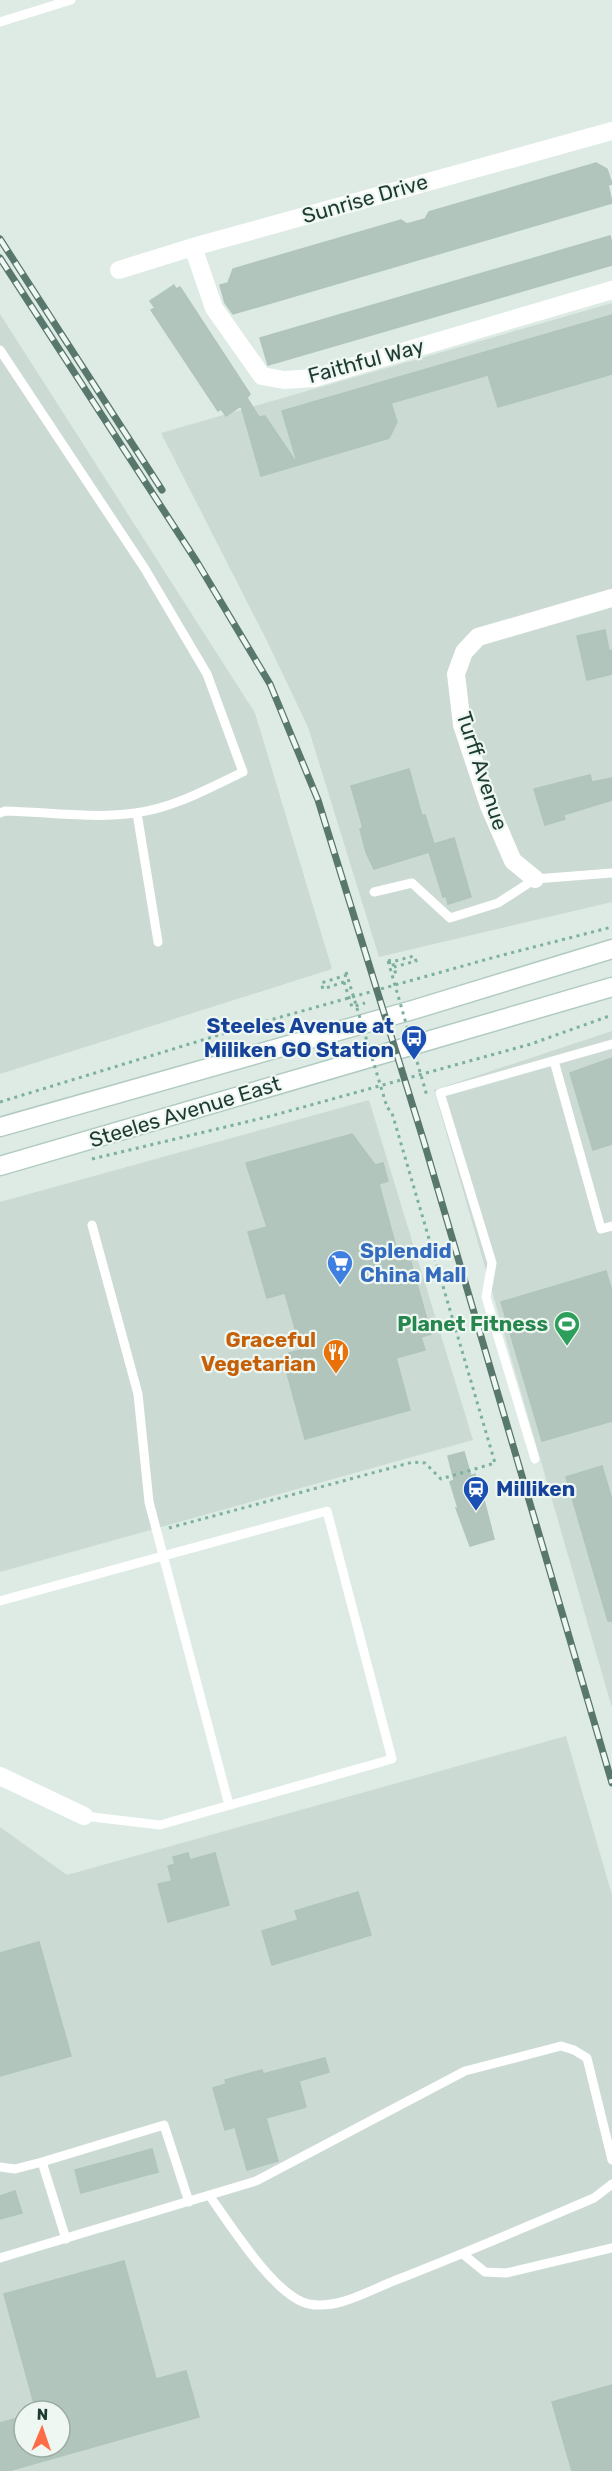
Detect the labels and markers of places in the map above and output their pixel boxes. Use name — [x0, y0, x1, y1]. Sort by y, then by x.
place label: Steeles Avenue at Miliken GO Station — [204, 1013, 394, 1062]
bus stop icon: Steeles Avenue at Miliken GO Station — [399, 1023, 429, 1061]
place label: Splendid China Mall — [360, 1238, 467, 1287]
supermarket icon: Splendid China Mall — [325, 1248, 355, 1286]
sports icon: Planet Fitness — [552, 1309, 582, 1347]
place label: Planet Fitness — [397, 1311, 548, 1336]
place label: Graceful Vegetarian — [201, 1327, 316, 1376]
restaurant icon: Graceful Vegetarian — [321, 1337, 351, 1375]
station icon: Milliken — [461, 1474, 491, 1512]
place label: Milliken — [496, 1476, 575, 1501]

